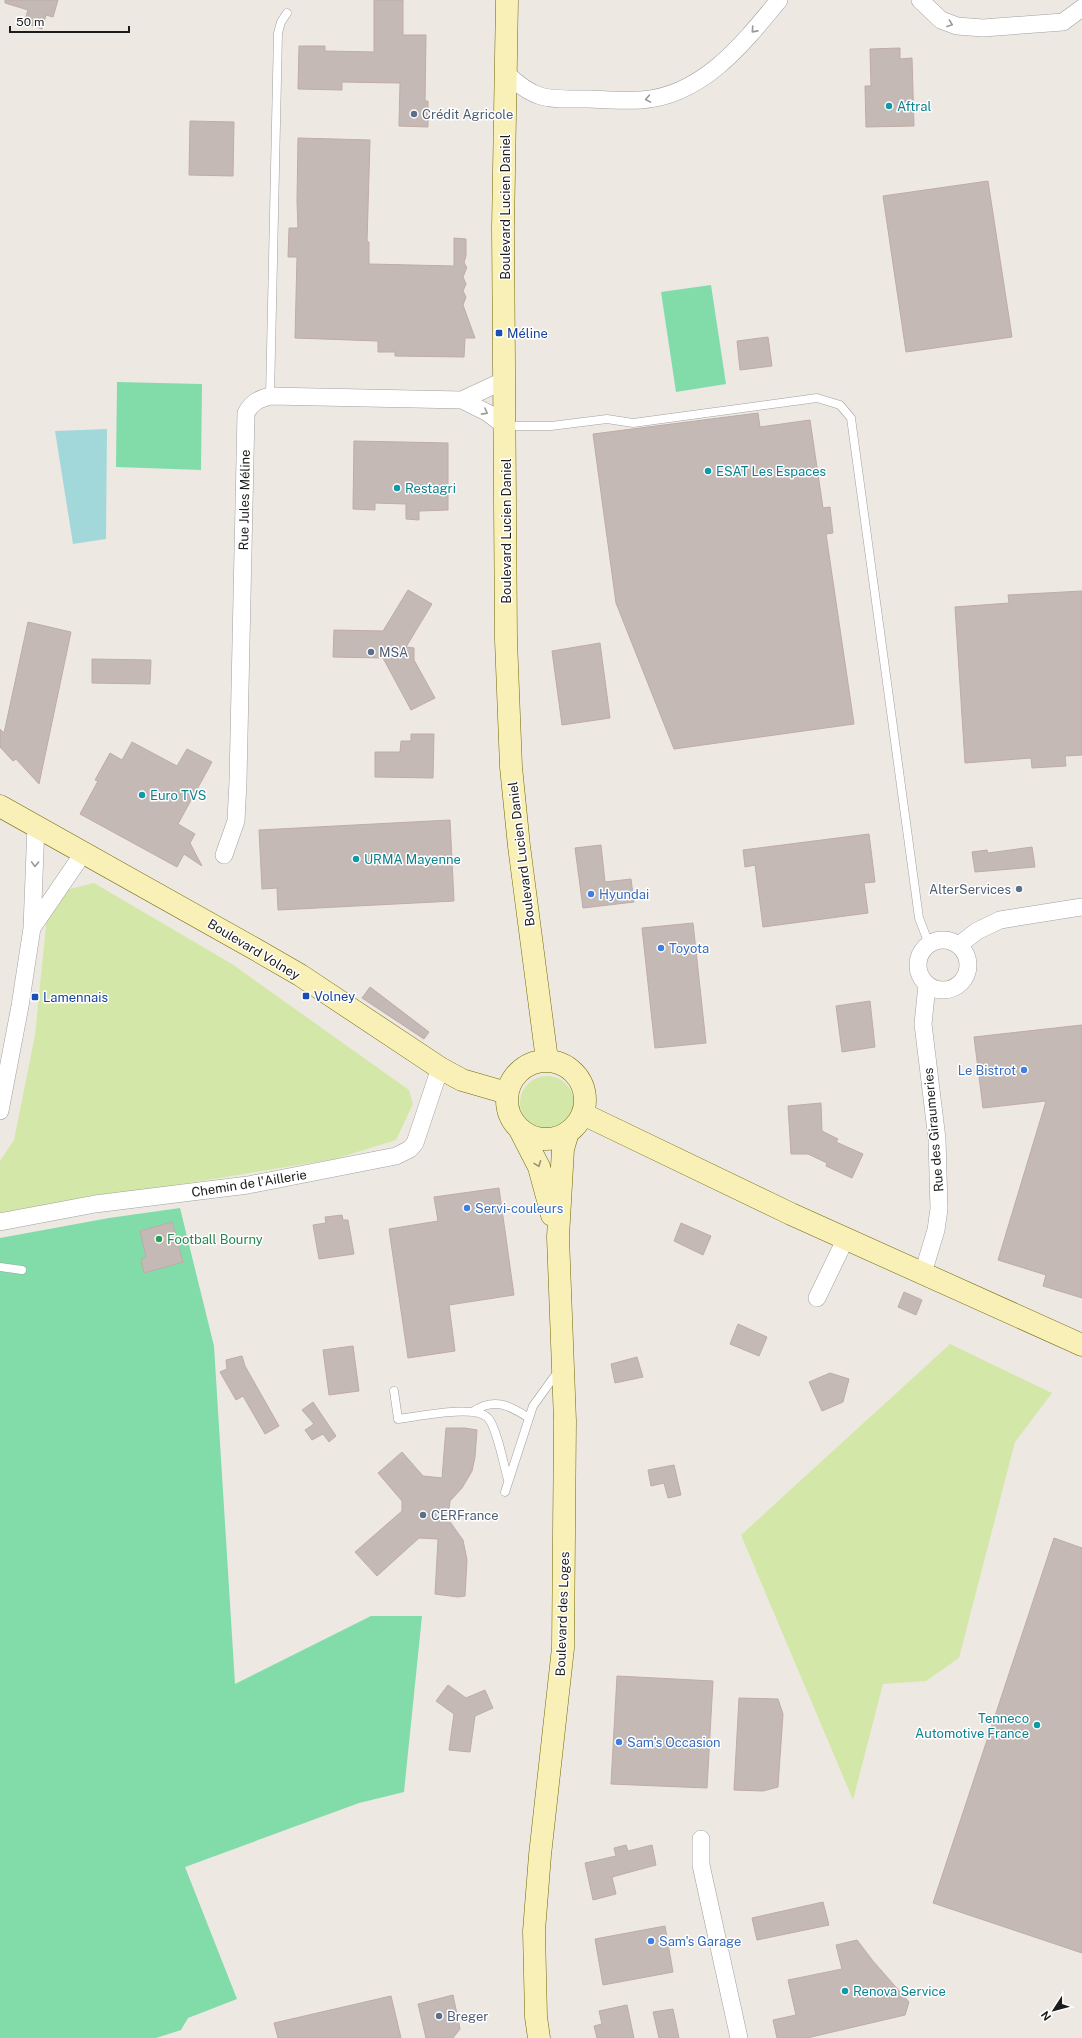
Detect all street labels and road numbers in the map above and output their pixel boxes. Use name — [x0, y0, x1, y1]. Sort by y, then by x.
street label: Boulevard Lucien Daniel — [498, 134, 513, 280]
street label: Rue Jules Méline — [236, 449, 253, 551]
street label: Boulevard Lucien Daniel — [499, 458, 514, 604]
street label: Boulevard Lucien Daniel — [505, 781, 538, 927]
street label: Boulevard Volney — [205, 916, 303, 983]
street label: Rue des Giraumeries — [921, 1067, 946, 1193]
street label: Chemin de l'Aillerie — [190, 1167, 308, 1200]
street label: Boulevard des Loges — [553, 1551, 572, 1677]

